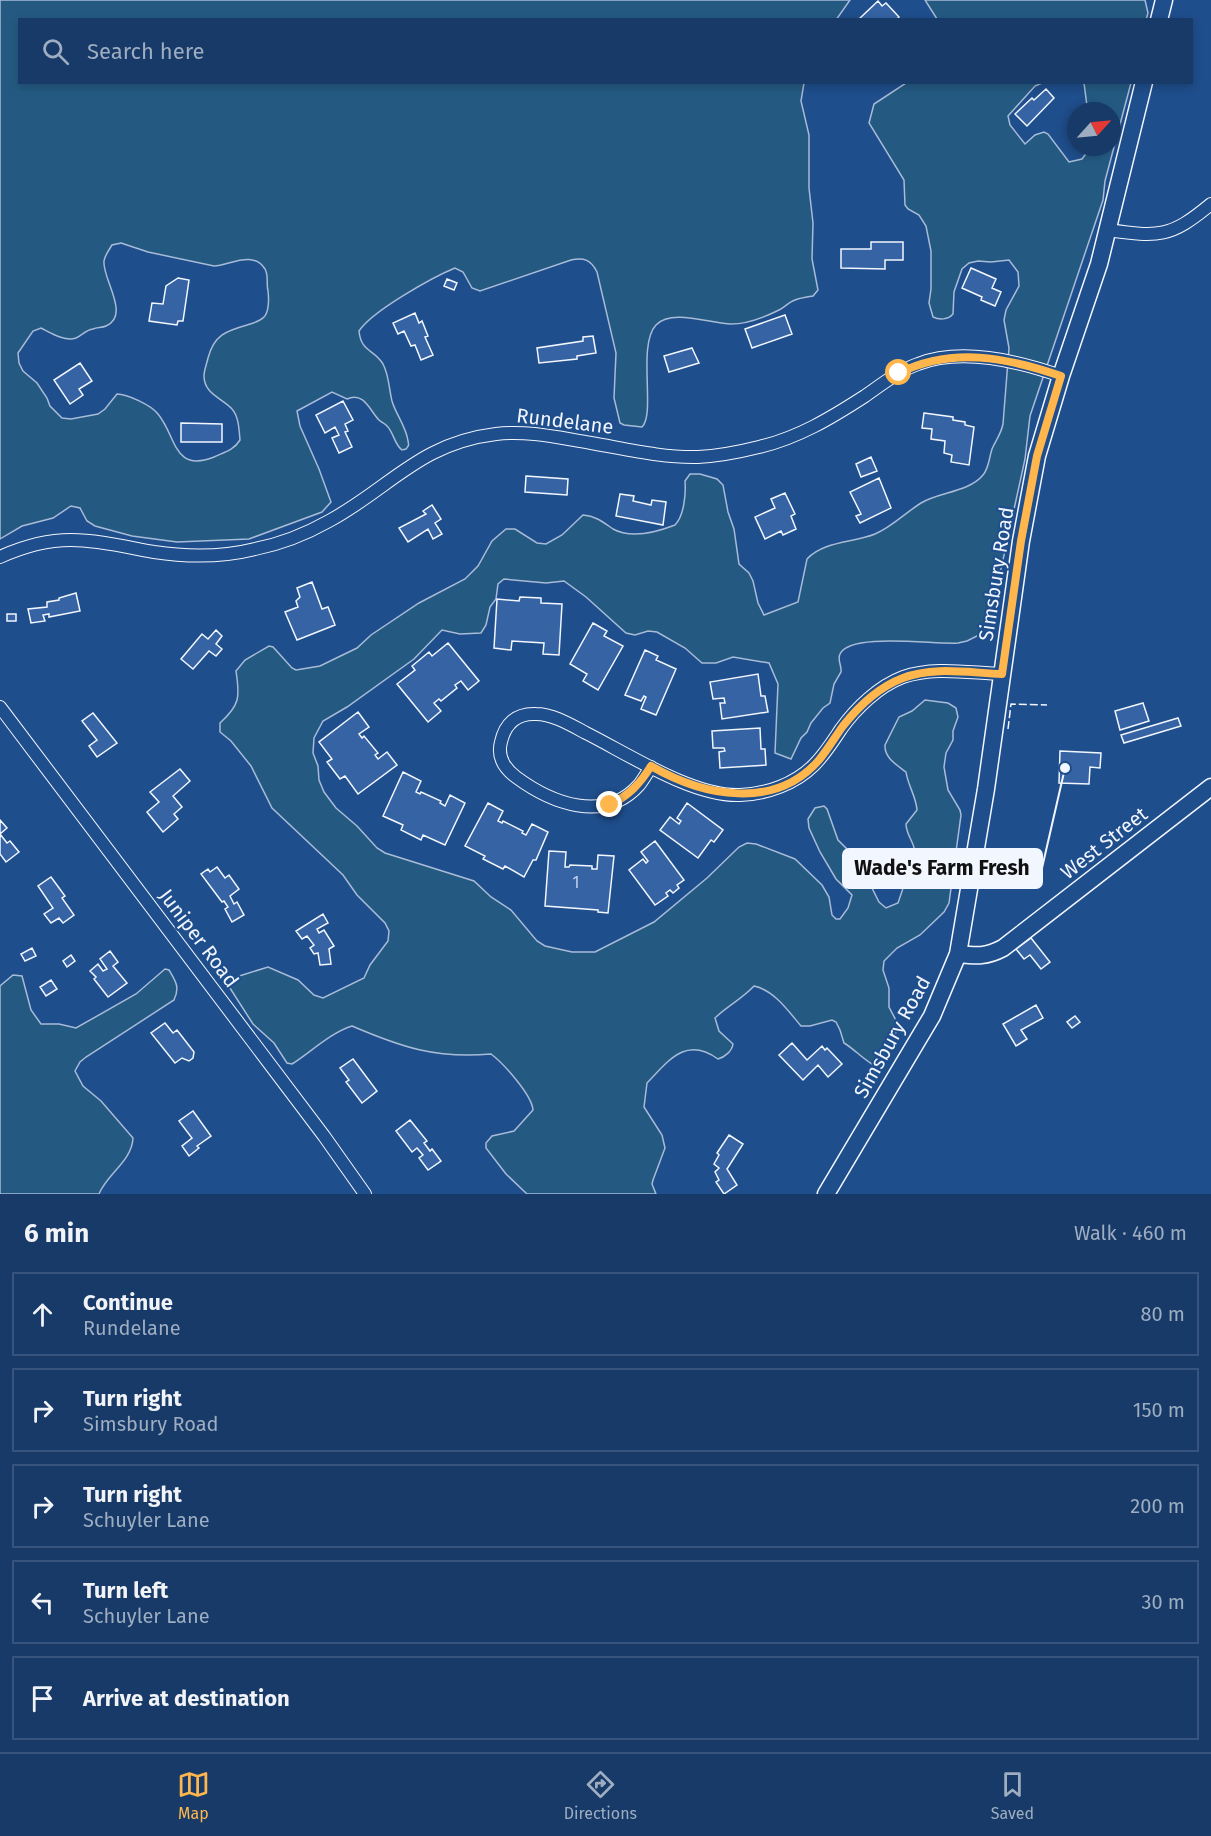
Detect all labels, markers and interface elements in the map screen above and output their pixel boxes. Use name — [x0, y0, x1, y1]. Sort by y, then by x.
search box — [18, 18, 1193, 84]
icon: search — [39, 35, 72, 68]
text: Search here — [87, 38, 205, 65]
north arrow — [1067, 102, 1121, 156]
route start — [885, 359, 911, 385]
street label: Rundelane — [515, 403, 615, 439]
street label: Simsbury Road — [974, 505, 1018, 643]
route end — [596, 791, 622, 817]
street label: West Street — [1056, 801, 1153, 884]
callout: Wade's Farm Fresh — [843, 849, 1042, 888]
text: Wade's Farm Fresh — [854, 855, 1030, 881]
house number: 1 — [573, 873, 579, 892]
street label: Juniper Road — [154, 884, 244, 992]
street label: Simsbury Road — [849, 972, 935, 1102]
text: 6 min — [24, 1218, 89, 1249]
text: Walk · 460 m — [1074, 1221, 1187, 1245]
text: Continue — [83, 1289, 173, 1316]
icon: ahead — [26, 1298, 59, 1331]
text: 80 m — [1140, 1302, 1185, 1326]
text: Rundelane — [83, 1316, 181, 1340]
text: Turn right — [83, 1385, 182, 1412]
icon: right — [26, 1394, 59, 1427]
text: 150 m — [1133, 1398, 1185, 1422]
text: Simsbury Road — [83, 1412, 219, 1436]
text: Turn right — [83, 1481, 182, 1508]
icon: right — [26, 1490, 59, 1523]
text: 200 m — [1130, 1494, 1185, 1518]
text: Schuyler Lane — [83, 1508, 210, 1532]
text: Turn left — [83, 1577, 168, 1604]
icon: left — [26, 1586, 59, 1619]
text: 30 m — [1141, 1590, 1185, 1614]
text: Schuyler Lane — [83, 1604, 210, 1628]
icon: arrive — [26, 1682, 59, 1715]
text: Arrive at destination — [83, 1685, 290, 1712]
tab: Map — [177, 1768, 210, 1823]
tab: Directions — [564, 1768, 637, 1823]
tab: Saved — [991, 1768, 1034, 1823]

